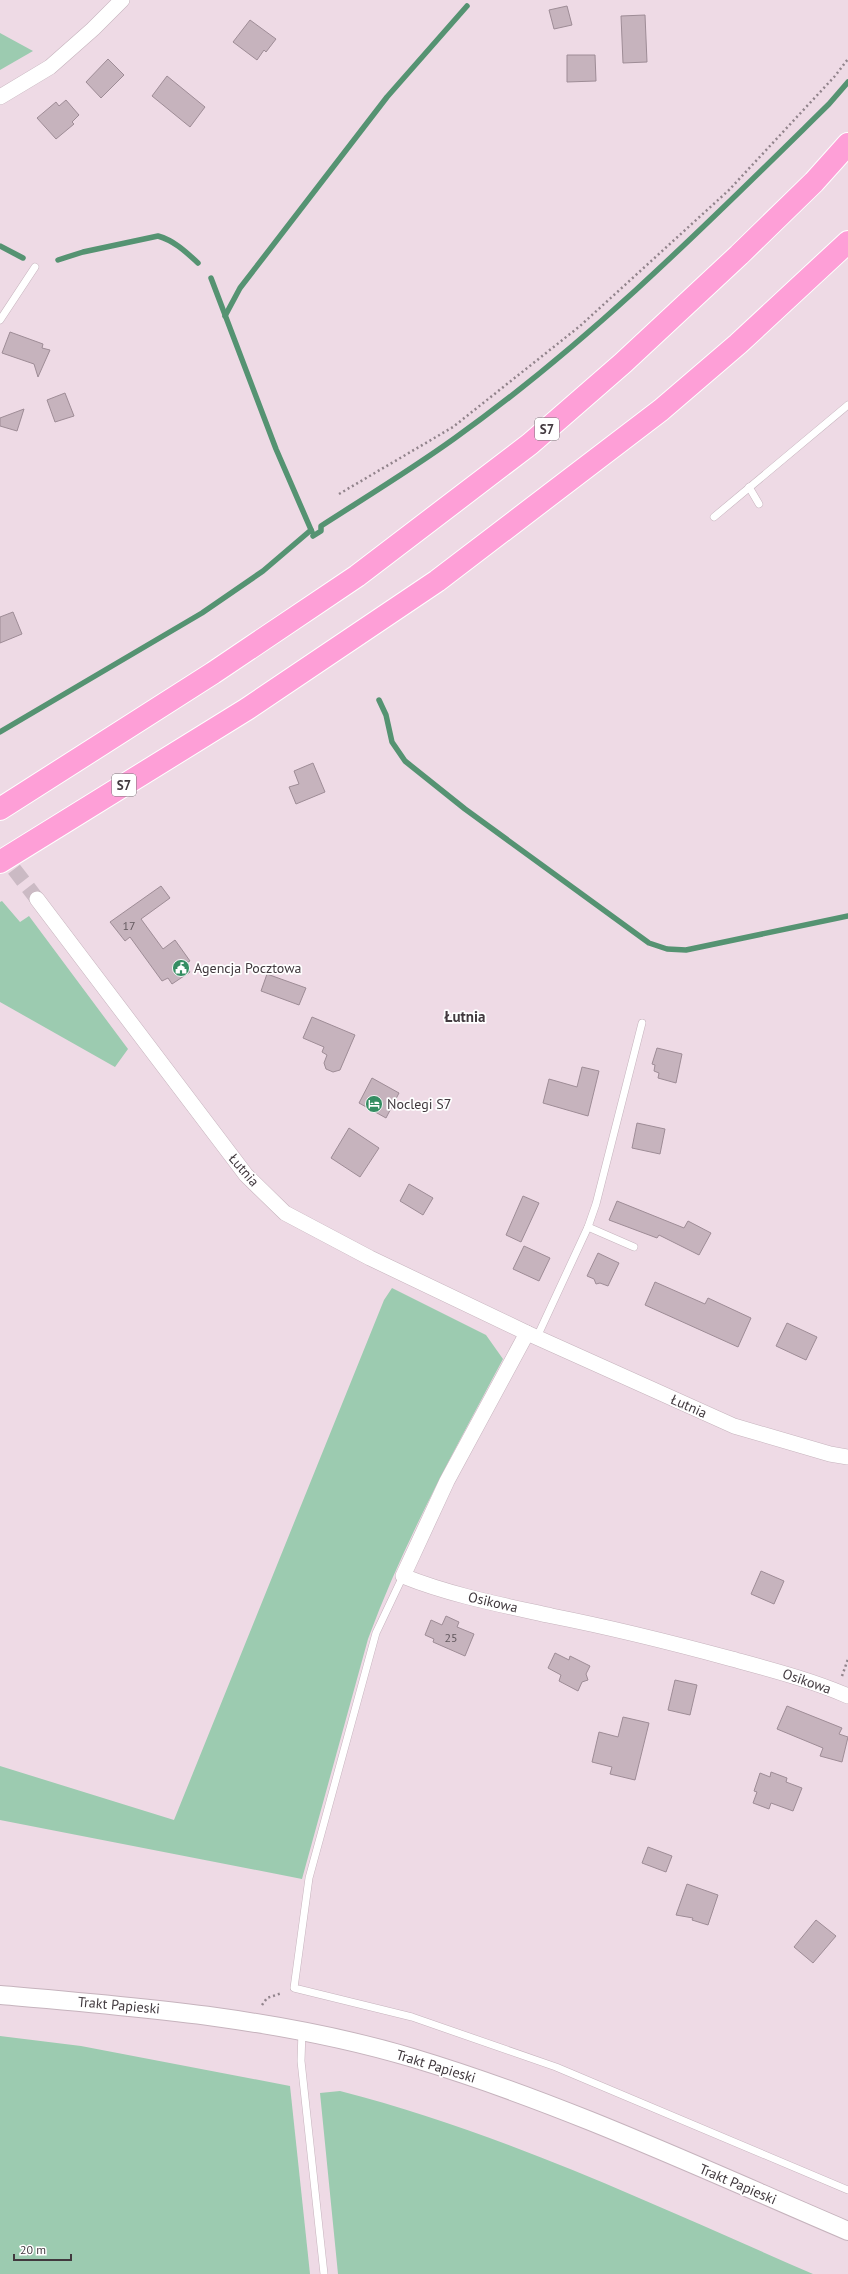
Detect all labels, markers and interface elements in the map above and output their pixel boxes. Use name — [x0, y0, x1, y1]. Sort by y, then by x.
road number: S7 — [535, 418, 559, 440]
road number: S7 — [112, 774, 136, 796]
house number: 17 — [122, 918, 136, 933]
public building icon: Agencja Pocztowa — [171, 958, 191, 978]
place label: Agencja Pocztowa — [194, 959, 301, 977]
district label: Łutnia — [445, 1007, 485, 1026]
hotel icon: Noclegi S7 — [364, 1094, 384, 1114]
place label: Noclegi S7 — [387, 1095, 451, 1113]
street label: Łutnia — [225, 1150, 263, 1190]
street label: Łutnia — [668, 1390, 710, 1422]
street label: Osikowa — [466, 1588, 520, 1616]
house number: 25 — [444, 1630, 458, 1645]
street label: Osikowa — [780, 1664, 834, 1698]
street label: Trakt Papieski — [77, 1992, 161, 2018]
street label: Trakt Papieski — [394, 2045, 478, 2087]
street label: Trakt Papieski — [697, 2160, 779, 2208]
scale bar — [14, 2236, 71, 2262]
text: 20 m — [20, 2242, 46, 2257]

